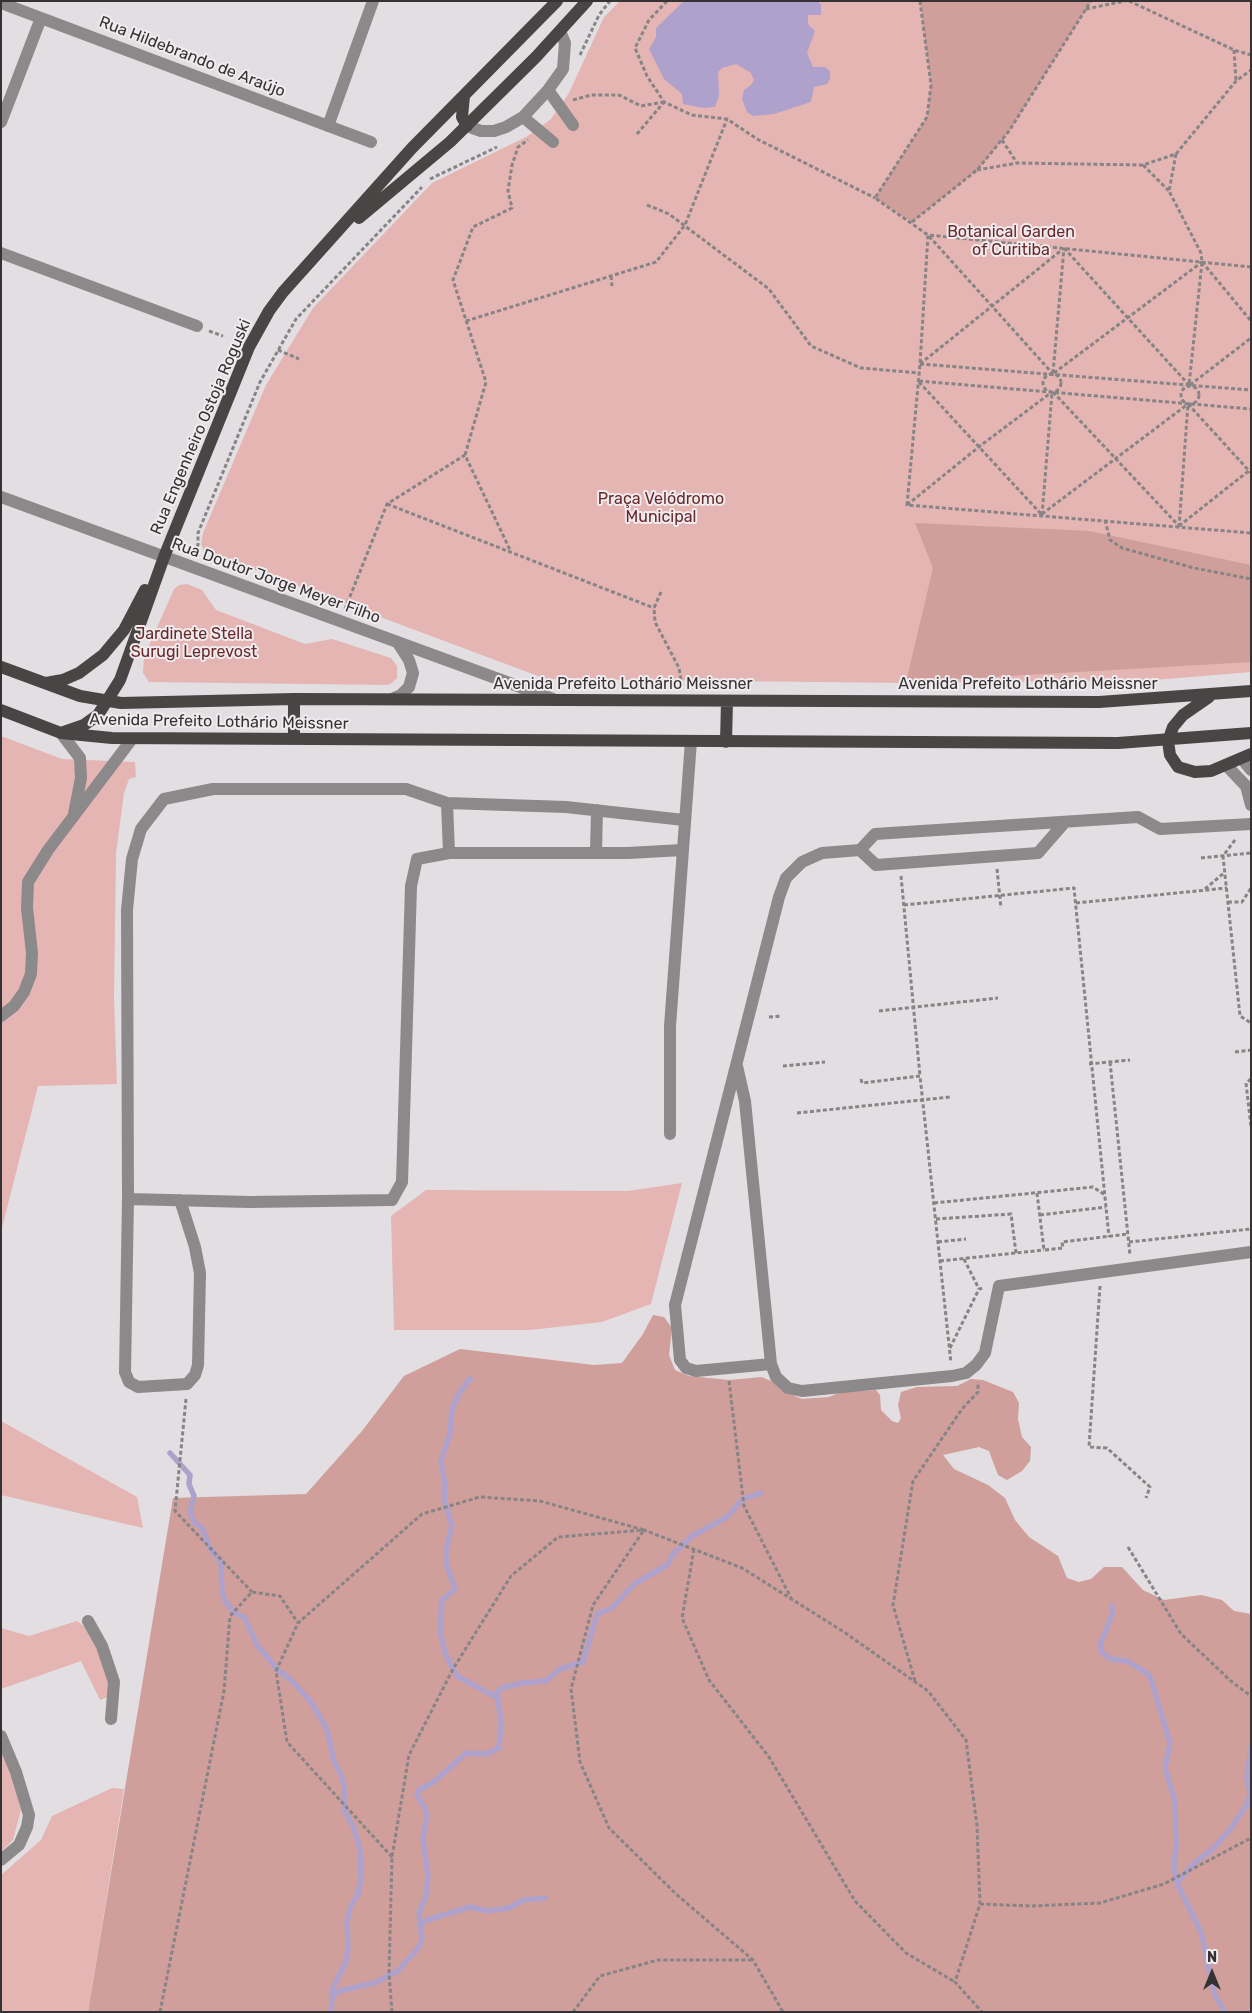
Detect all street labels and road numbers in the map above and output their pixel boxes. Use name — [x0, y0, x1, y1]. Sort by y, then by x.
street label: Rua Hildebrando de Araújo — [96, 13, 288, 101]
street label: Rua Engenheiro Ostoja Roguski — [147, 316, 255, 538]
street label: Rua Doutor Jorge Meyer Filho — [169, 534, 383, 628]
street label: Avenida Prefeito Lothário Meissner — [493, 674, 753, 694]
street label: Avenida Prefeito Lothário Meissner — [898, 674, 1158, 694]
street label: Avenida Prefeito Lothário Meissner — [89, 710, 349, 734]

